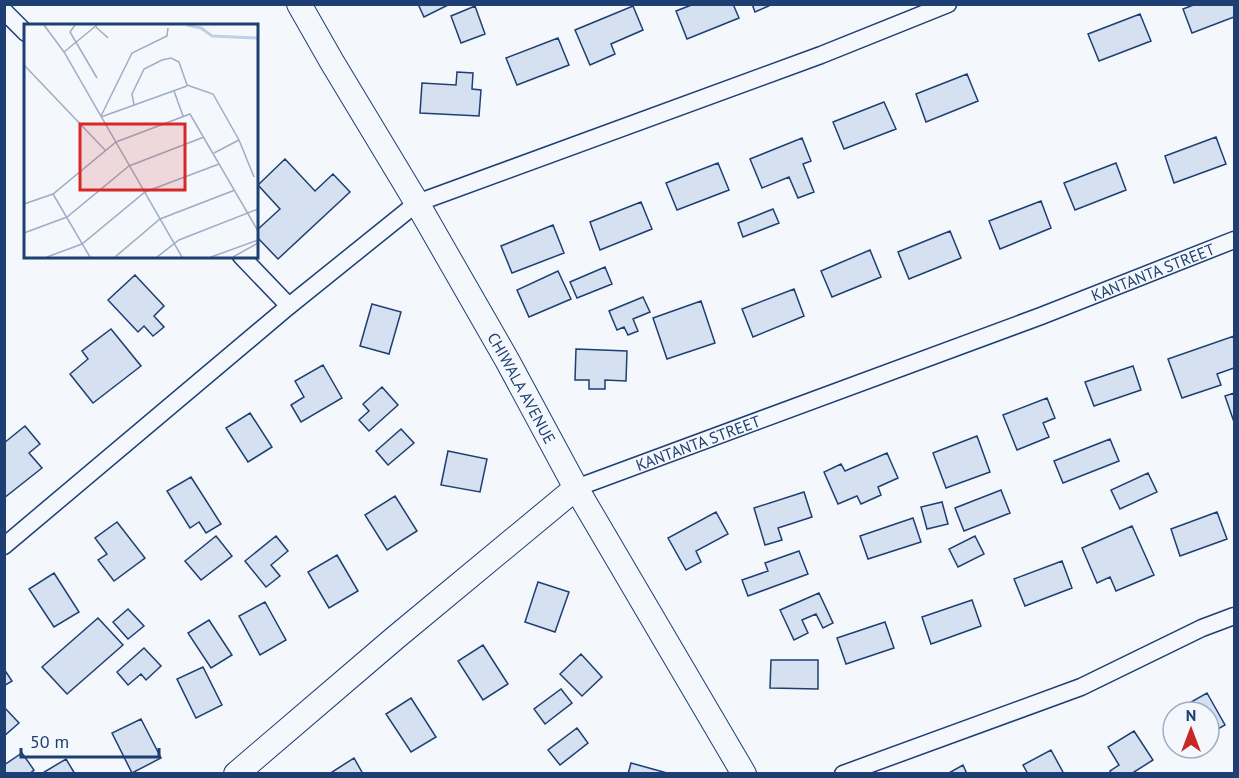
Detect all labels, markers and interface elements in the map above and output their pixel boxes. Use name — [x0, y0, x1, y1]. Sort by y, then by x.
inset map — [24, 24, 258, 258]
street label: KANTANTA STREET — [1088, 239, 1218, 305]
street label: CHIWALA AVENUE — [483, 329, 560, 447]
street label: KANTANTA STREET — [633, 411, 763, 475]
north arrow — [1161, 700, 1221, 760]
text: N — [1186, 705, 1196, 725]
scale bar — [21, 721, 159, 759]
text: 50 m — [30, 730, 69, 753]

